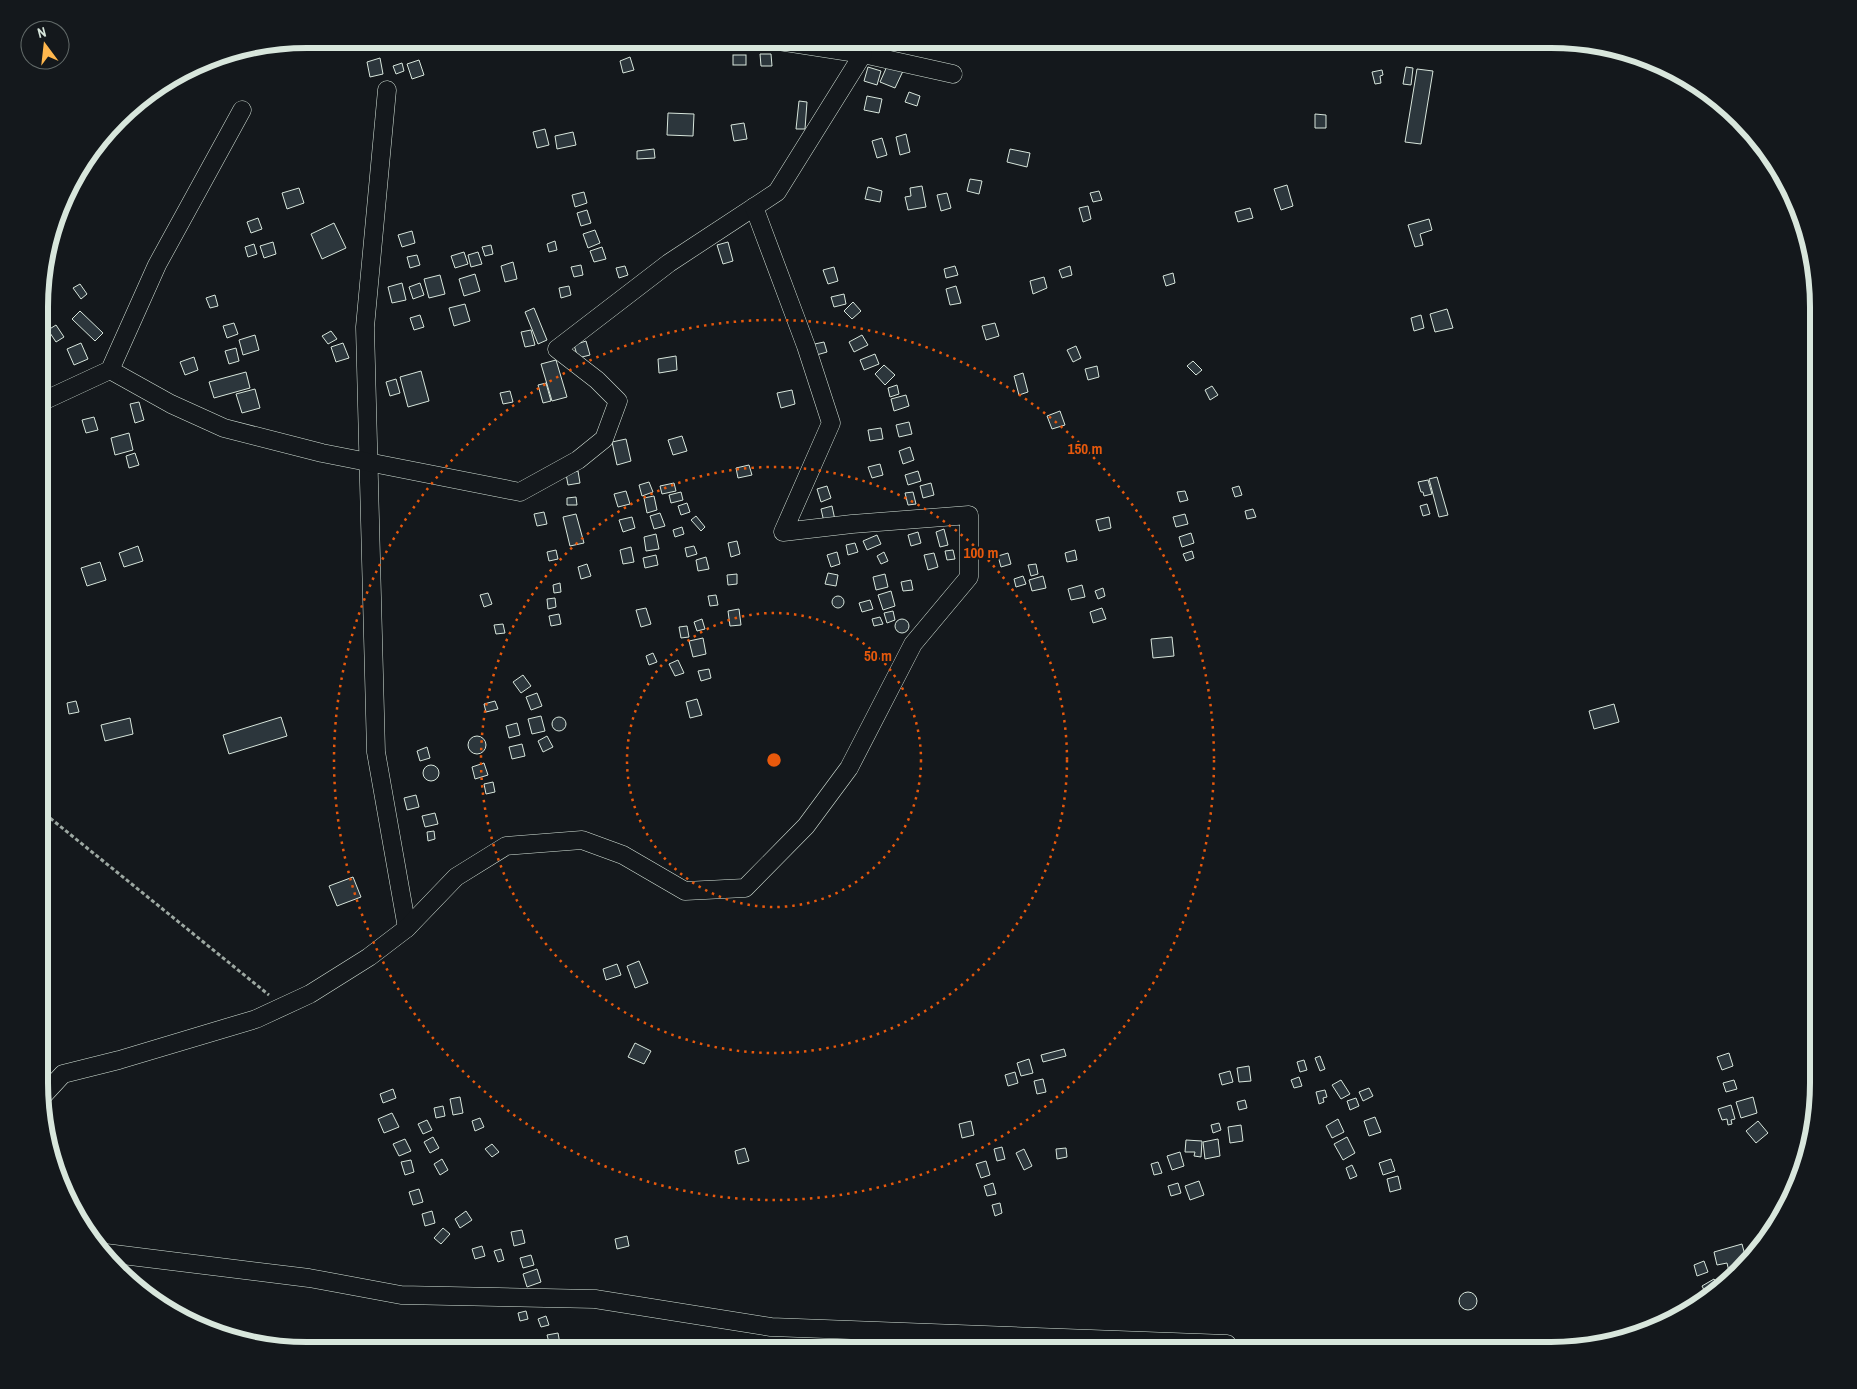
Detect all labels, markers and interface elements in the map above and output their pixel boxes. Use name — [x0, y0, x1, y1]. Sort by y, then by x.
north arrow — [20, 20, 70, 70]
text: N — [35, 23, 48, 42]
text: 150 m — [1068, 438, 1102, 459]
text: 100 m — [964, 542, 998, 563]
text: 50 m — [864, 645, 892, 666]
centre of rings — [765, 751, 783, 769]

